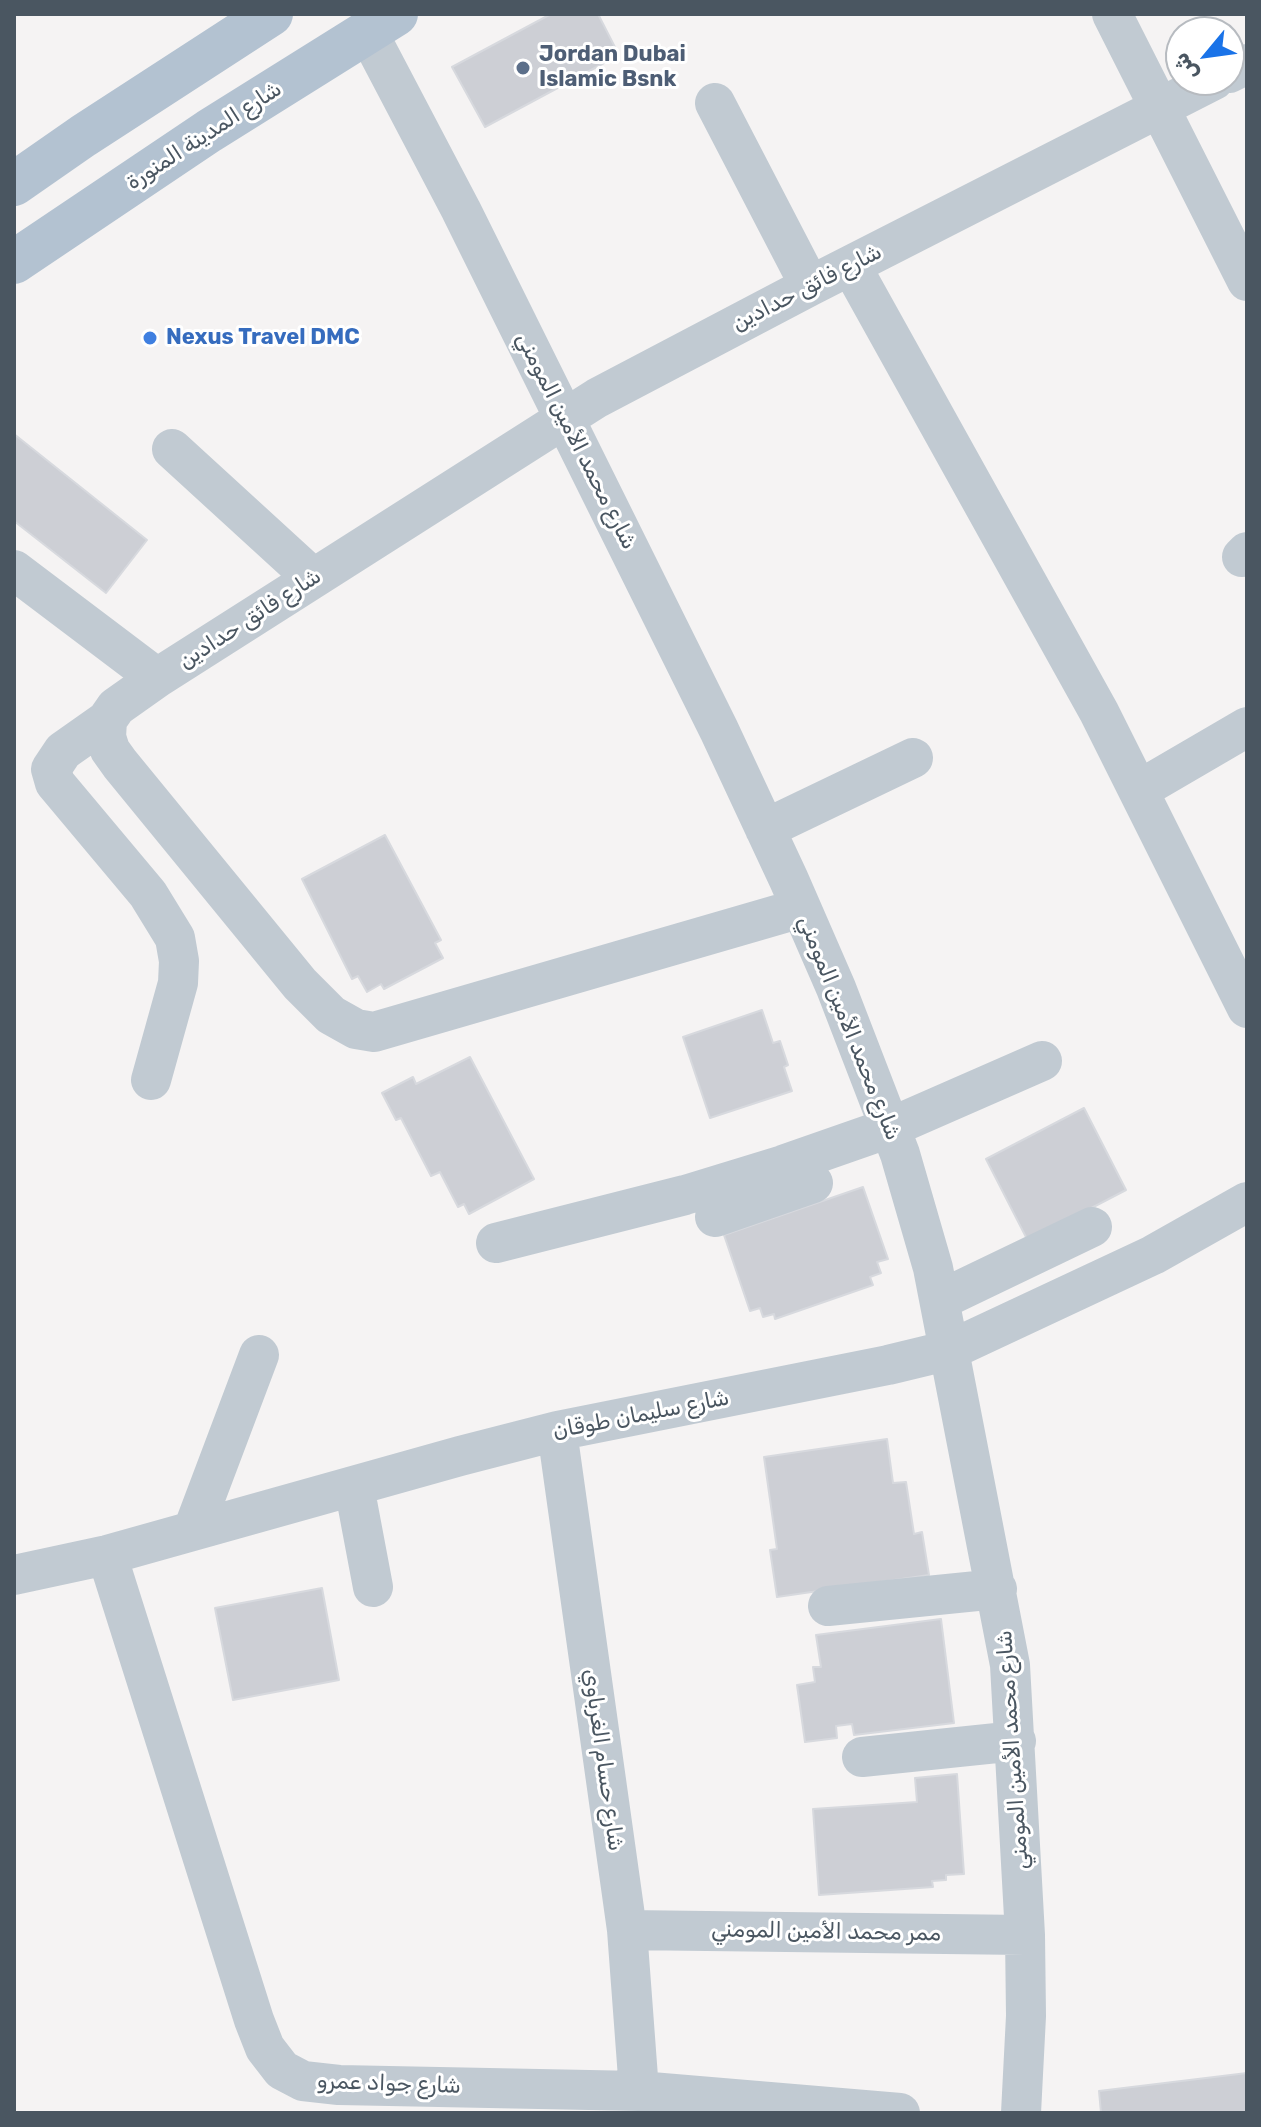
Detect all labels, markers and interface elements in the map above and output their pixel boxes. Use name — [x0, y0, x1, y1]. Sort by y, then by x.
north arrow — [1165, 16, 1245, 96]
place label: Jordan Dubai Islamic Bsnk — [539, 42, 686, 94]
text: ش — [1167, 48, 1204, 86]
marker: Jordan Dubai Islamic Bsnk — [514, 59, 532, 77]
street label: شارع المدينة المنورة — [121, 76, 287, 196]
street label: شارع فائق حدادين — [728, 239, 886, 337]
place label: Nexus Travel DMC — [166, 325, 360, 351]
street label: شارع محمد الأمين المومني — [510, 328, 642, 554]
marker: Nexus Travel DMC — [141, 329, 159, 347]
street label: شارع فائق حدادين — [174, 563, 326, 675]
street label: شارع محمد الأمين المومني — [792, 912, 906, 1144]
street label: شارع سليمان طوقان — [550, 1385, 732, 1445]
street label: شارع محمد الأمين المومني — [991, 1629, 1035, 1871]
street label: شارع حسام الغرباوي — [577, 1667, 629, 1853]
street label: ممر محمد الأمين المومني — [711, 1917, 941, 1947]
street label: شارع جواد عمرو — [317, 2068, 461, 2100]

